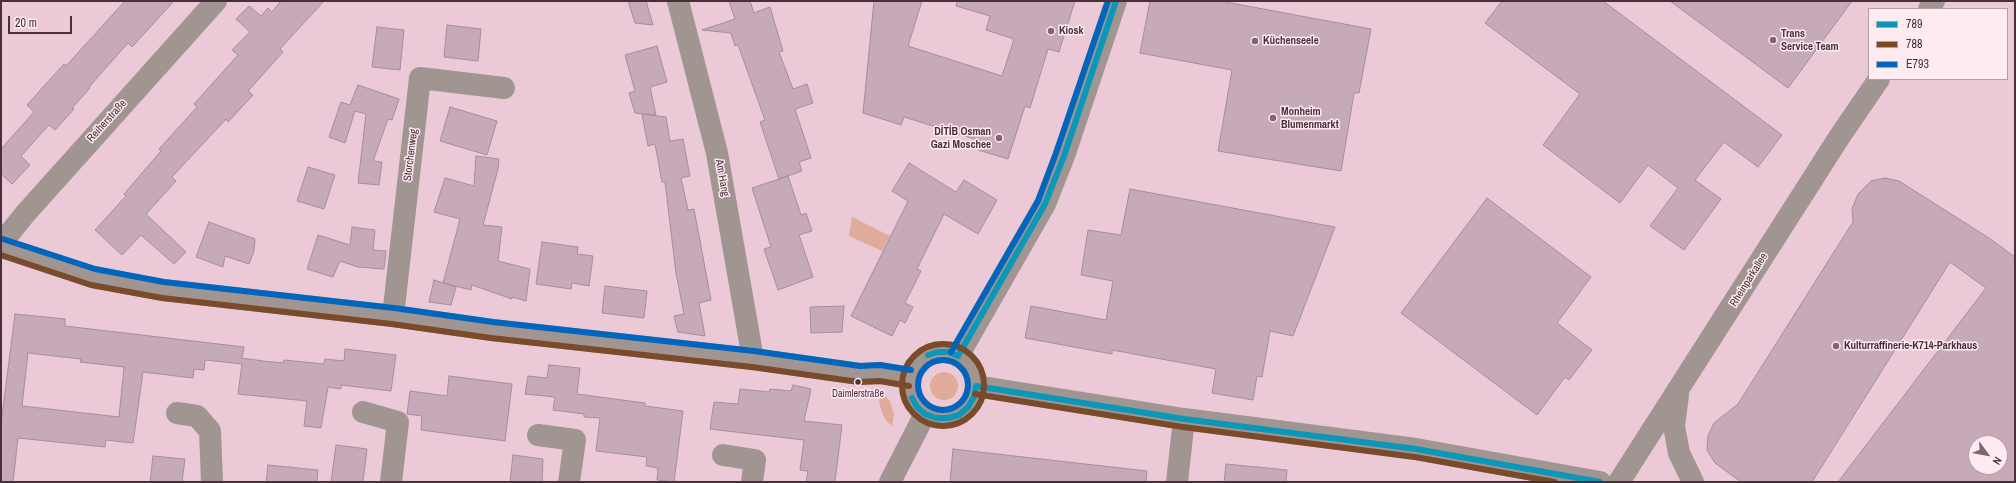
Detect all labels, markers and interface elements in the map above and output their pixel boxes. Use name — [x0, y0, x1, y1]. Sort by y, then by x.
scale bar — [10, 8, 74, 34]
legend — [1868, 8, 2008, 80]
text: 20 m — [15, 15, 37, 31]
text: 789 — [1906, 16, 1922, 32]
place label: Kiosk — [1059, 24, 1084, 38]
marker: Kiosk — [1046, 26, 1056, 36]
place label: Trans Service Team — [1781, 27, 1839, 53]
place label: Küchenseele — [1263, 34, 1319, 48]
marker: Trans Service Team — [1768, 35, 1778, 45]
marker: Küchenseele — [1250, 36, 1260, 46]
text: 788 — [1906, 36, 1922, 52]
text: E793 — [1906, 56, 1929, 72]
street label: Reiherstraße — [84, 97, 130, 145]
place label: Monheim Blumenmarkt — [1281, 105, 1339, 131]
marker: Monheim Blumenmarkt — [1268, 113, 1278, 123]
place label: DİTİB Osman Gazi Moschee — [931, 125, 991, 151]
street label: Storchenweg — [401, 128, 421, 182]
marker: DİTİB Osman Gazi Moschee — [994, 133, 1004, 143]
street label: Am Hang — [712, 158, 732, 198]
street label: Rheinparkallee — [1727, 251, 1771, 309]
place label: Kulturraffinerie-K714-Parkhaus — [1844, 339, 1977, 353]
marker: Kulturraffinerie-K714-Parkhaus — [1831, 341, 1841, 351]
marker: Daimlerstraße — [853, 377, 863, 387]
place label: Daimlerstraße — [832, 388, 884, 400]
north arrow — [1968, 435, 2008, 475]
text: N — [1990, 454, 2005, 467]

